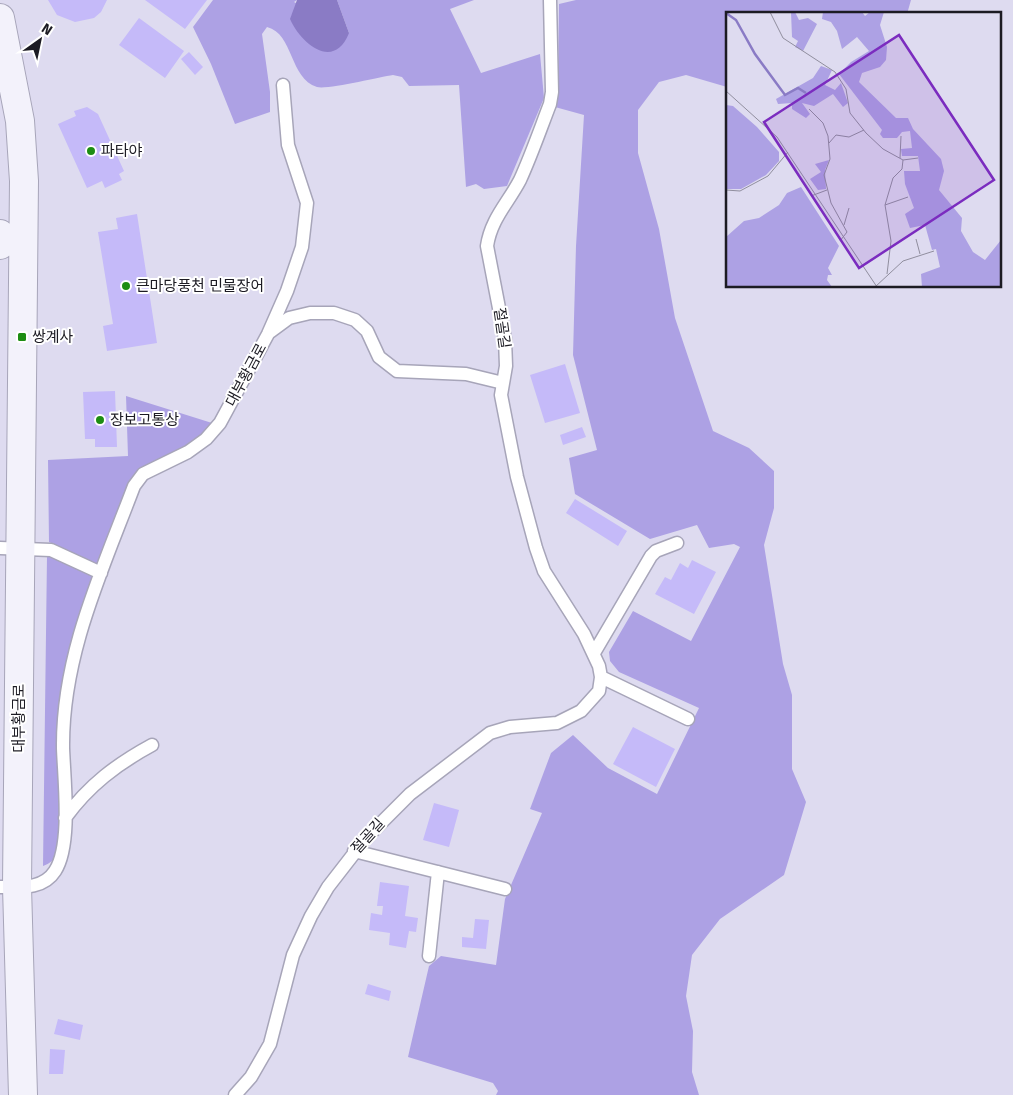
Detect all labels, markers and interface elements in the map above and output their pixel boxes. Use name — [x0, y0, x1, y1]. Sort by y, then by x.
inset map — [726, 12, 1000, 288]
north arrow — [15, 15, 65, 65]
text: N — [38, 20, 55, 39]
place label: 파타야 — [101, 142, 143, 160]
marker: 파타야 — [85, 145, 97, 157]
place label: 큰마당풍천 민물장어 — [136, 277, 264, 295]
marker: 큰마당풍천 민물장어 — [120, 280, 132, 292]
street label: 절골길 — [490, 306, 514, 350]
place label: 쌍계사 — [32, 328, 74, 346]
marker: 쌍계사 — [16, 331, 28, 343]
street label: 대부황금로 — [222, 340, 270, 410]
place label: 장보고통상 — [110, 411, 179, 429]
marker: 장보고통상 — [94, 414, 106, 426]
street label: 대부황금로 — [10, 683, 28, 753]
street label: 절골길 — [347, 815, 389, 857]

